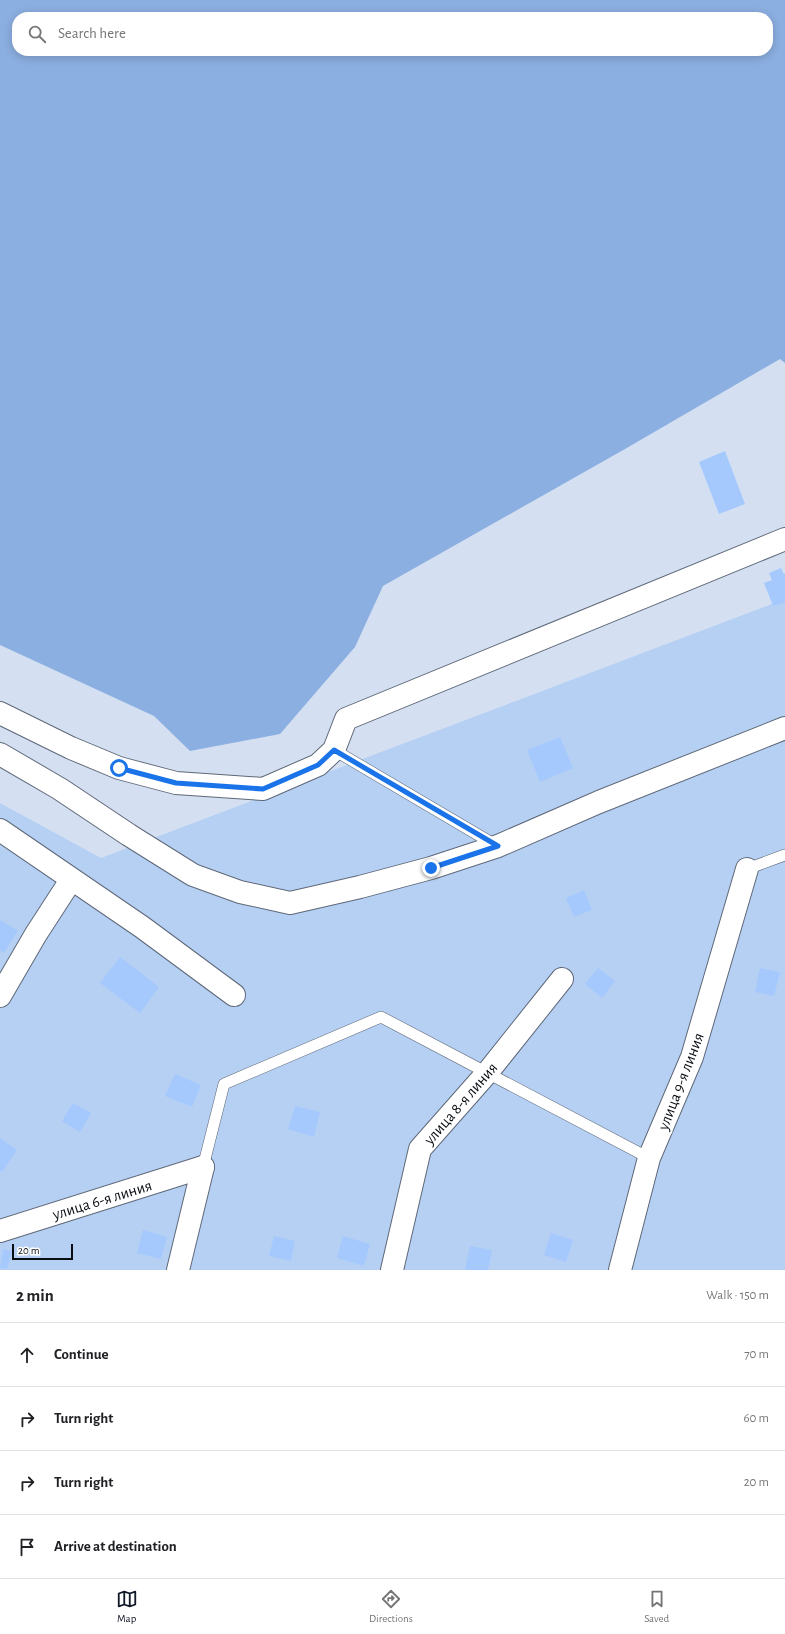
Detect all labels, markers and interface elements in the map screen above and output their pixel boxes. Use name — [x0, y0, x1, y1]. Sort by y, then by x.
search box — [12, 12, 773, 56]
icon: search — [26, 23, 48, 45]
text: Search here — [58, 26, 126, 41]
route start — [110, 759, 128, 777]
route end — [422, 859, 440, 877]
street label: улица 9-я линия — [655, 1030, 708, 1134]
street label: улица 8-я линия — [420, 1060, 501, 1149]
street label: улица 6-я линия — [50, 1177, 154, 1224]
scale bar — [12, 1242, 73, 1261]
text: 20 m — [18, 1245, 39, 1256]
text: 2 min — [16, 1287, 54, 1304]
text: Walk · 150 m — [706, 1289, 769, 1302]
icon: ahead — [16, 1344, 38, 1366]
text: Continue — [54, 1347, 109, 1362]
text: 70 m — [744, 1348, 769, 1361]
icon: right — [16, 1408, 38, 1430]
text: Turn right — [54, 1411, 113, 1426]
text: 60 m — [743, 1412, 769, 1425]
icon: right — [16, 1472, 38, 1494]
text: Turn right — [54, 1475, 113, 1490]
text: 20 m — [744, 1476, 769, 1489]
icon: arrive — [16, 1536, 38, 1558]
text: Arrive at destination — [54, 1539, 177, 1554]
tab: Map — [116, 1588, 138, 1625]
tab: Directions — [369, 1588, 413, 1625]
tab: Saved — [644, 1588, 669, 1625]

